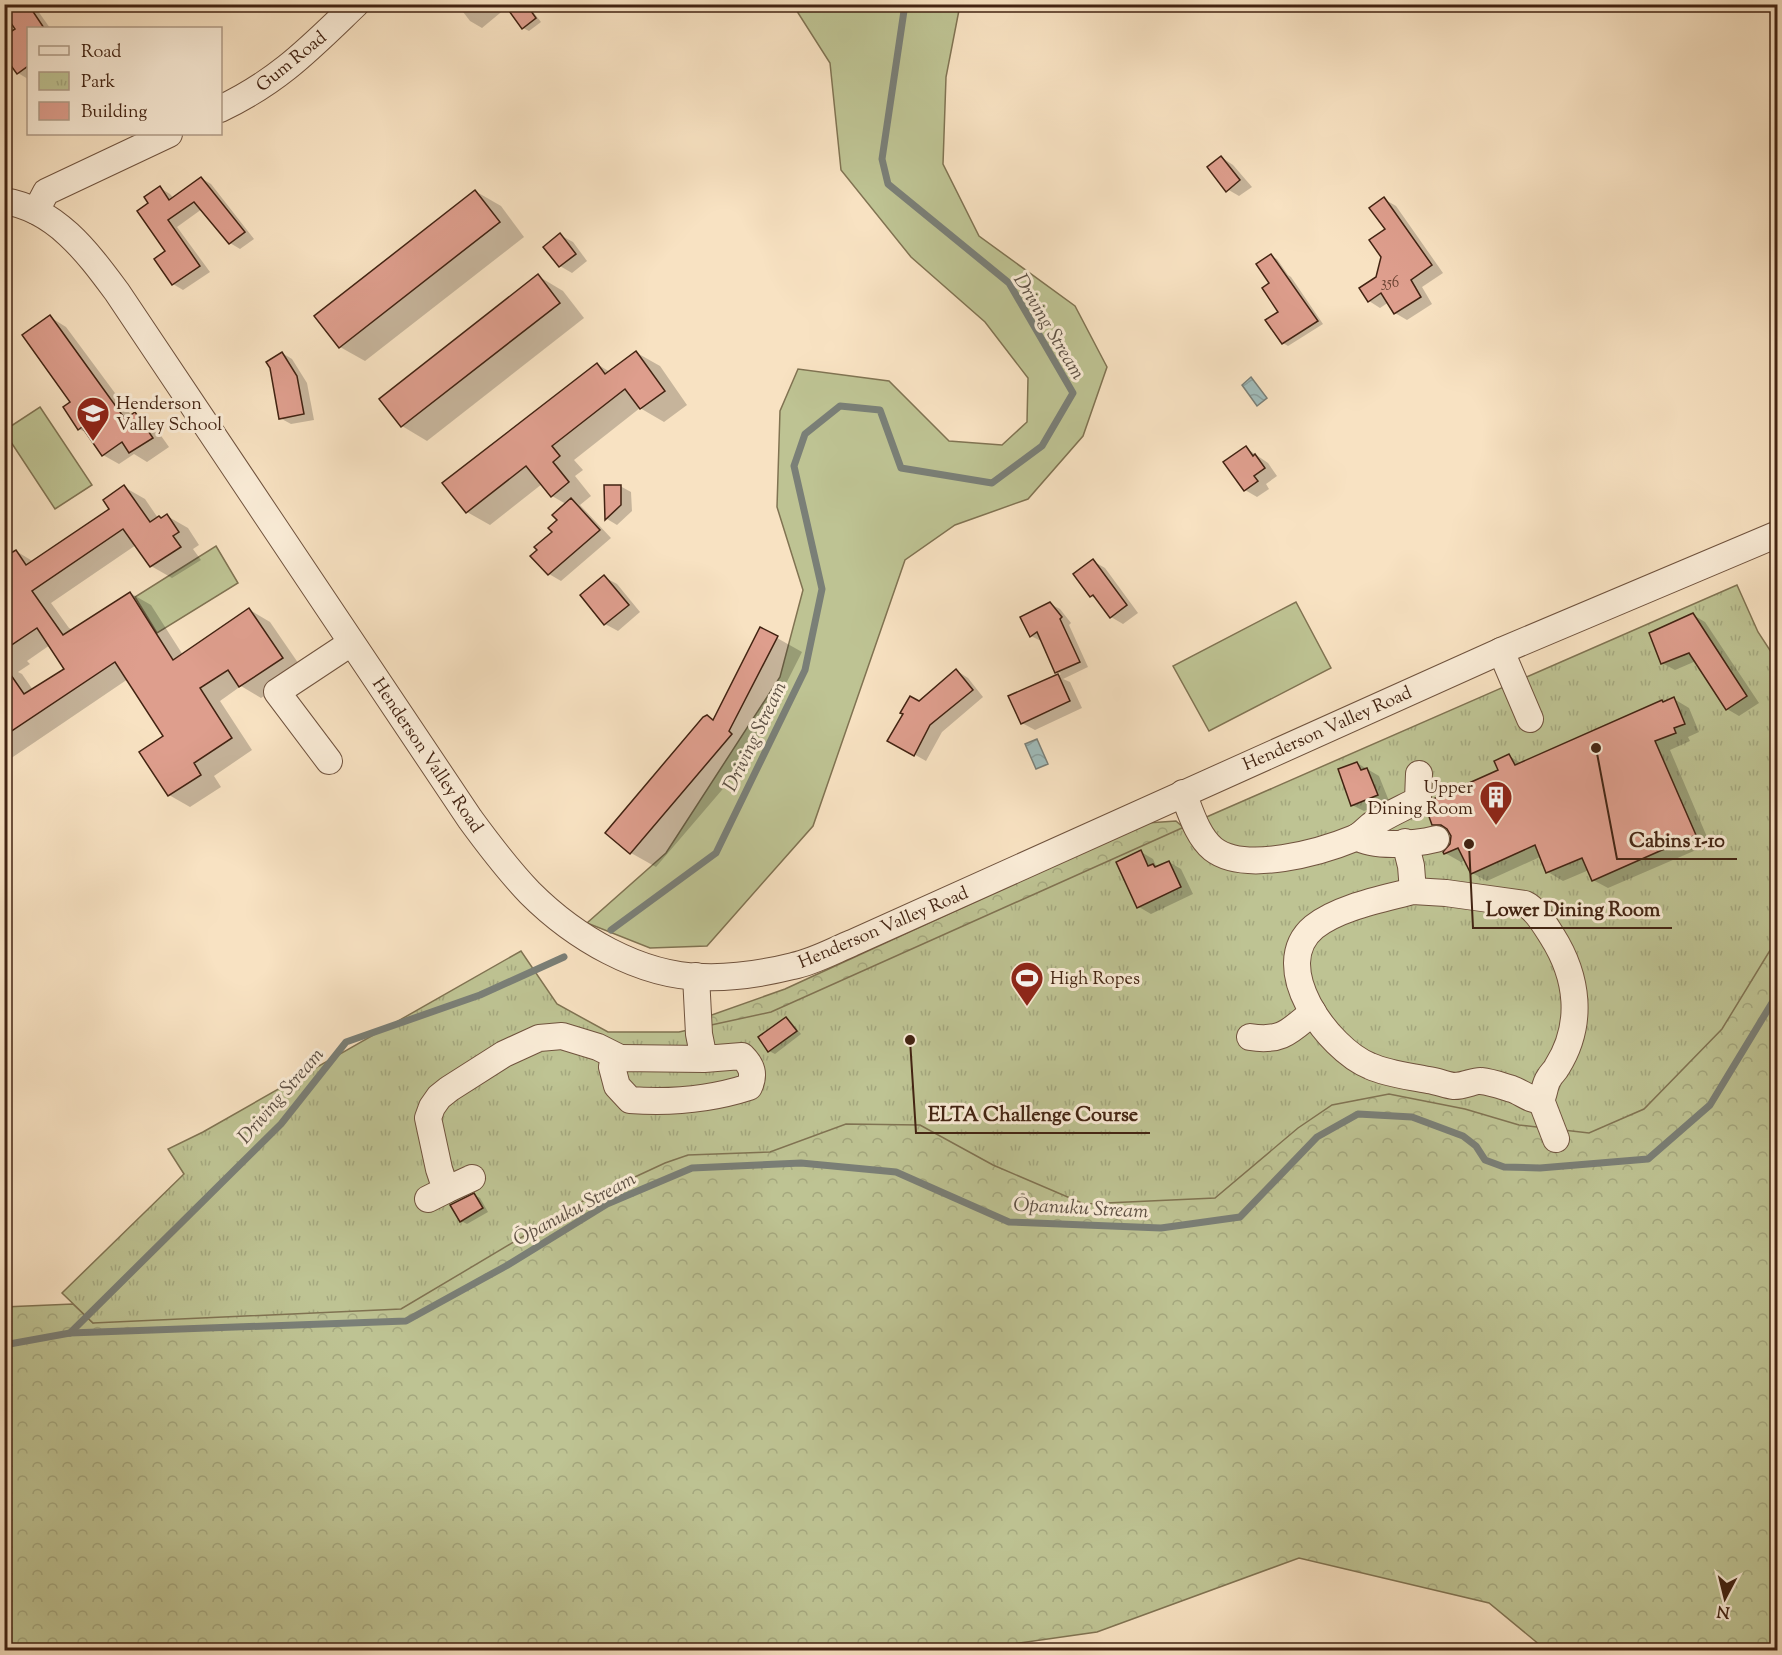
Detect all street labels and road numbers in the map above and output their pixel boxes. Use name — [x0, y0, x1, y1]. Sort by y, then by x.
street label: Gum Road — [251, 26, 333, 99]
street label: Henderson Valley Road — [365, 673, 488, 839]
street label: Henderson Valley Road — [1239, 681, 1417, 779]
street label: Henderson Valley Road — [795, 881, 973, 976]

